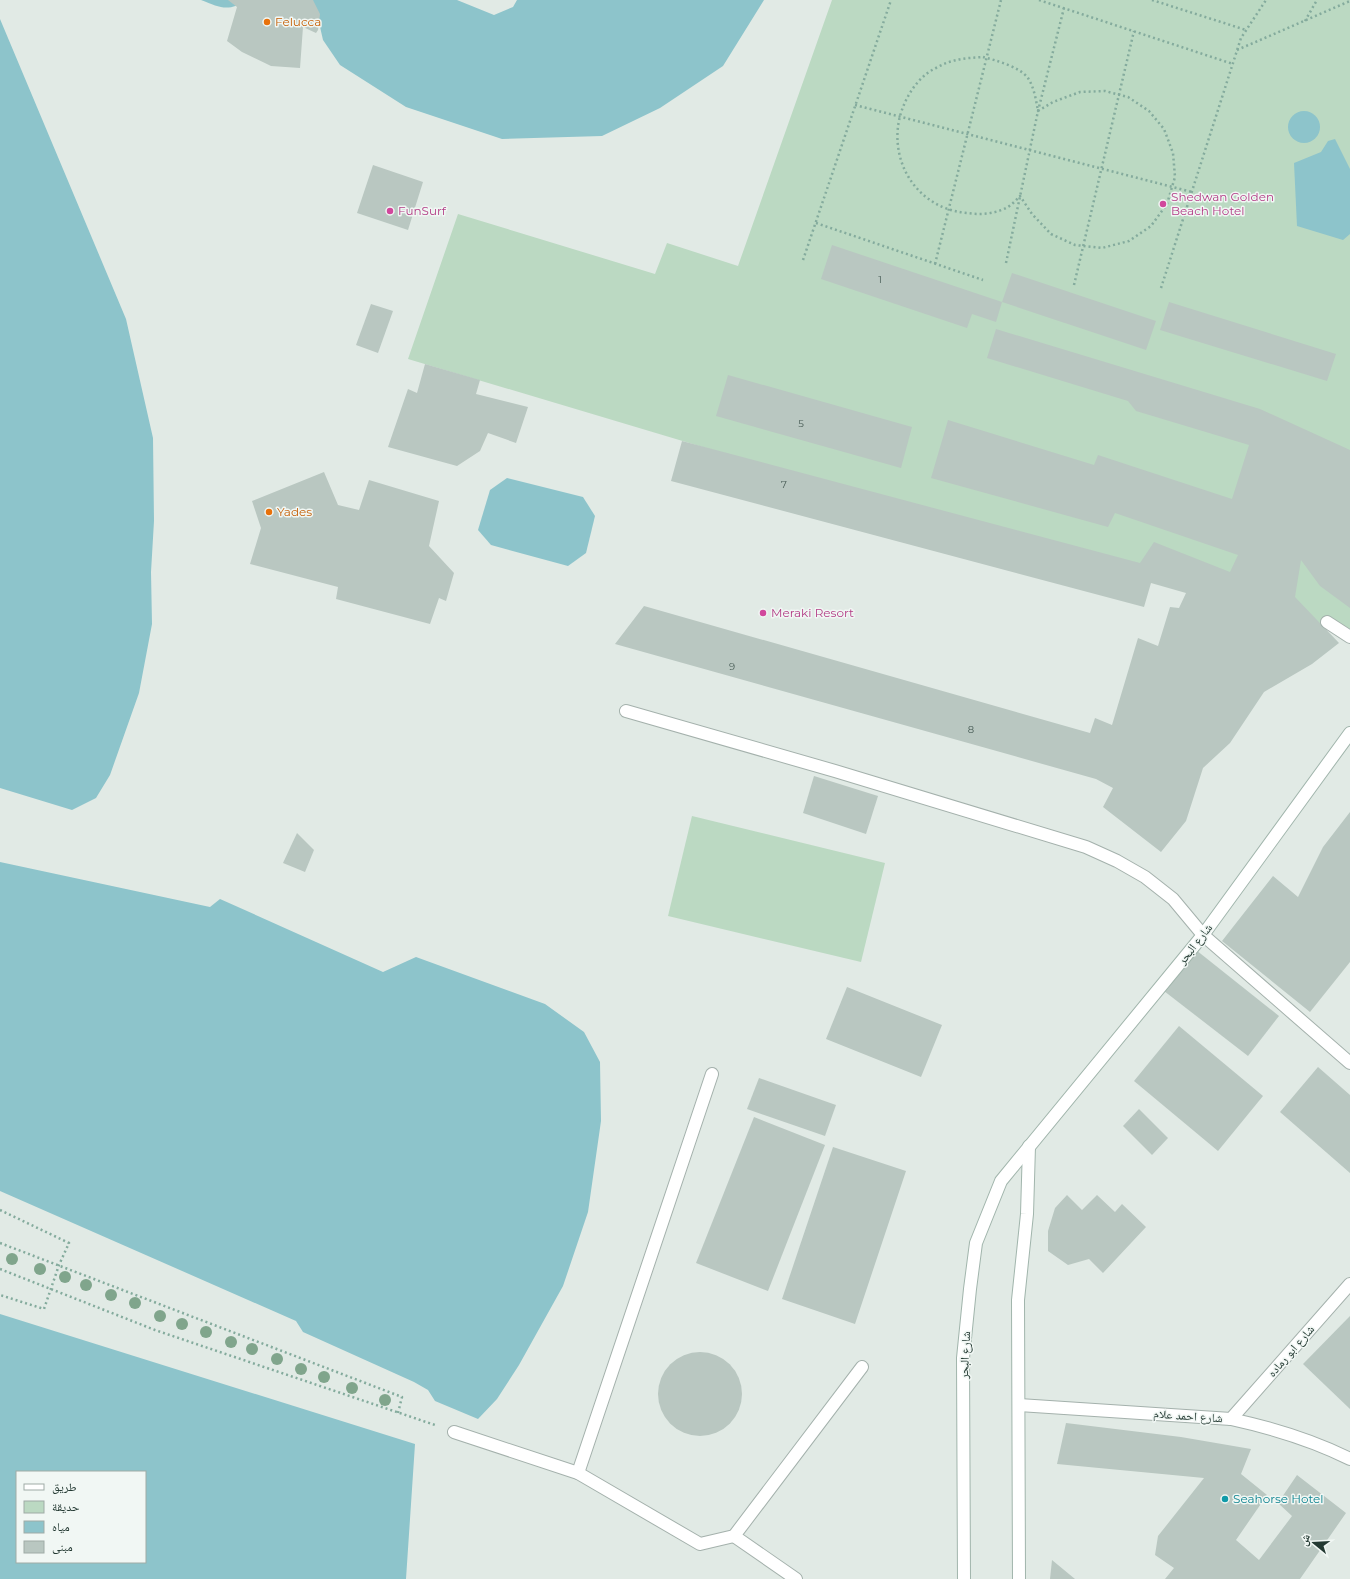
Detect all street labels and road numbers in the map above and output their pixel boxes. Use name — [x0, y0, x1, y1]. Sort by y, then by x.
street label: شارع البحر — [1173, 920, 1216, 969]
street label: شارع ابو رماده — [1264, 1322, 1318, 1380]
street label: شارع البحر — [956, 1331, 974, 1380]
street label: شارع احمد علام — [1153, 1406, 1223, 1426]

